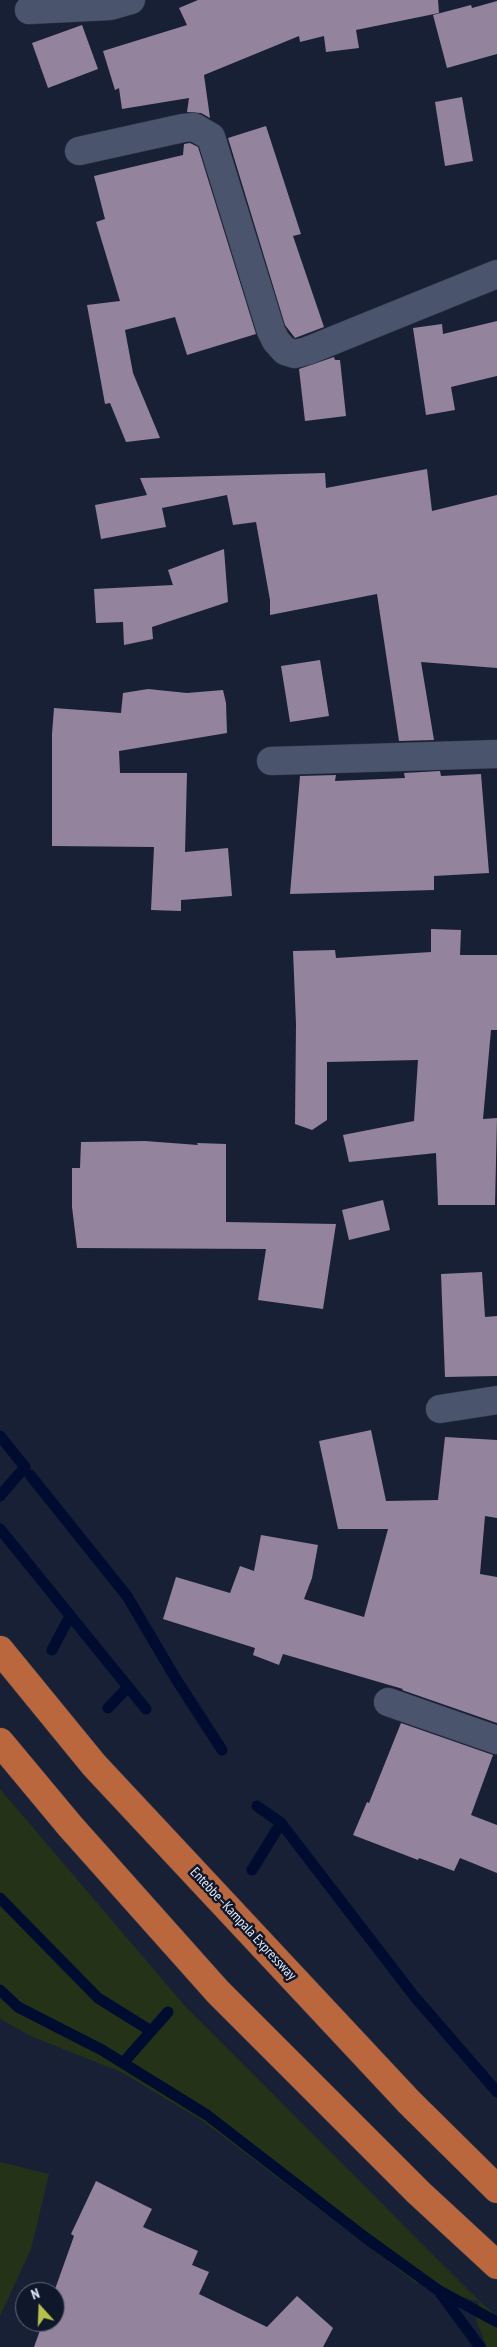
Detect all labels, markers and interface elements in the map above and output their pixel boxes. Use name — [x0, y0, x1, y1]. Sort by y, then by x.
street label: Entebbe–Kampala Expressway — [186, 1864, 300, 1984]
north arrow — [15, 2282, 65, 2332]
text: N — [29, 2284, 42, 2304]

